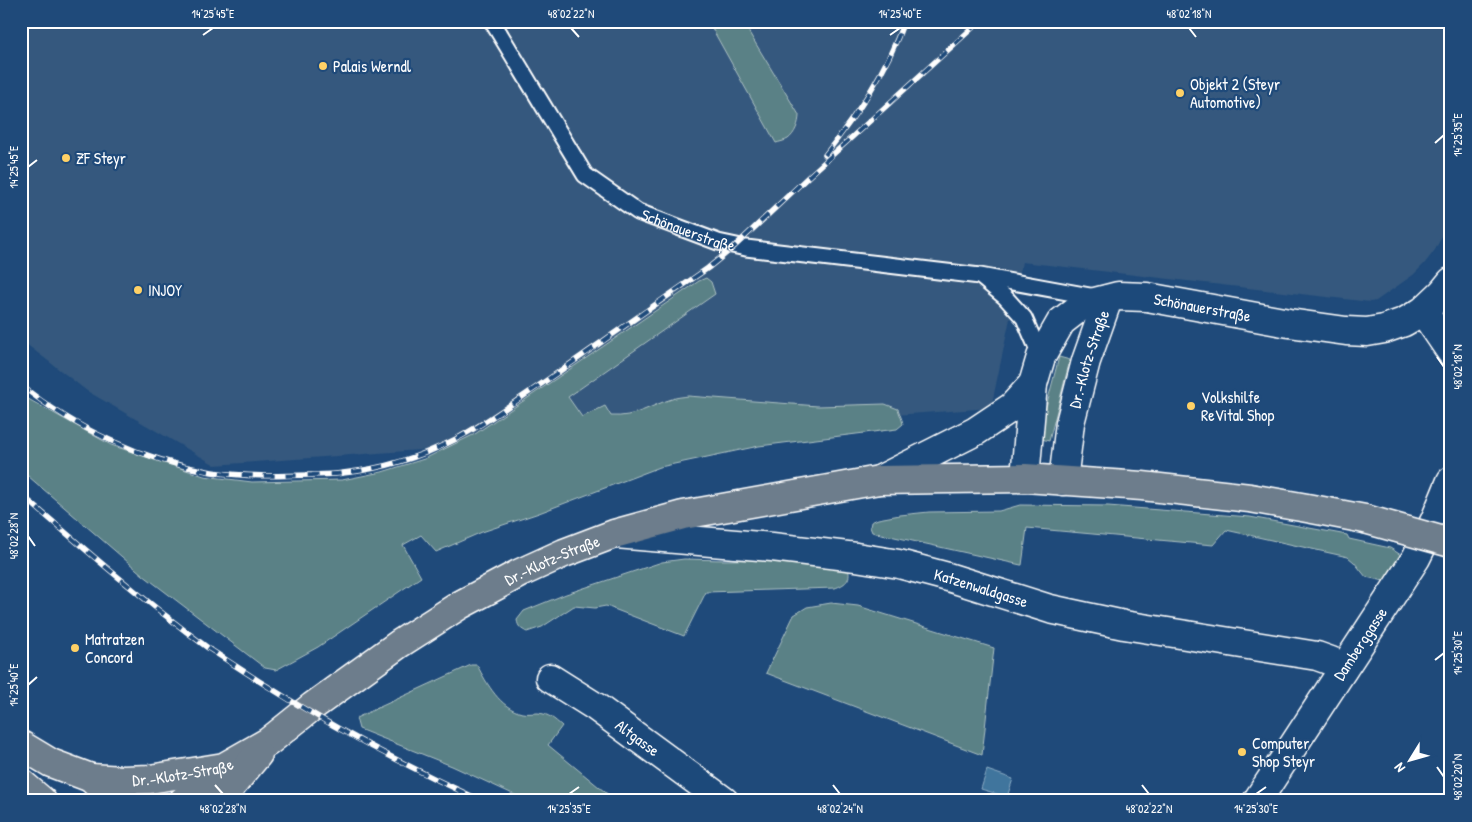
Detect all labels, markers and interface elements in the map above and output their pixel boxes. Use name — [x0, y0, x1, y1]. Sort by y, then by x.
text: 14°25'45"E — [192, 5, 235, 22]
text: 48°02'22"N — [548, 5, 594, 22]
text: 14°25'40"E — [878, 5, 922, 22]
text: 48°02'18"N — [1166, 5, 1212, 22]
place label: Palais Werndl — [333, 55, 412, 77]
marker: Palais Werndl — [317, 60, 329, 72]
place label: Objekt 2 (Steyr Automotive) — [1190, 73, 1280, 113]
marker: Objekt 2 (Steyr Automotive) — [1174, 87, 1186, 99]
text: 14°25'35"E — [1449, 112, 1466, 157]
text: 14°25'45"E — [5, 145, 22, 188]
place label: ZF Steyr — [76, 147, 126, 169]
marker: ZF Steyr — [60, 152, 72, 164]
street label: Schönauerstraße — [638, 203, 738, 256]
place label: INJOY — [148, 279, 182, 301]
marker: INJOY — [132, 284, 144, 296]
street label: Schönauerstraße — [1152, 287, 1253, 327]
street label: Dr.-Klotz-Straße — [1063, 306, 1114, 411]
text: 48°02'18"N — [1449, 344, 1466, 390]
place label: Volkshilfe ReVital Shop — [1201, 386, 1274, 426]
marker: Volkshilfe ReVital Shop — [1185, 400, 1197, 412]
text: 48°02'28"N — [5, 513, 22, 559]
street label: Dr.-Klotz-Straße — [500, 529, 603, 590]
street label: Katzenwaldgasse — [932, 563, 1031, 613]
street label: Damberggasse — [1328, 602, 1392, 685]
place label: Matratzen Concord — [85, 628, 145, 668]
text: 14°25'30"E — [1449, 630, 1466, 675]
marker: Matratzen Concord — [69, 642, 81, 654]
text: 14°25'40"E — [5, 663, 22, 707]
street label: Altgasse — [611, 714, 665, 762]
place label: Computer Shop Steyr — [1252, 732, 1315, 772]
north arrow — [1384, 734, 1434, 784]
marker: Computer Shop Steyr — [1236, 746, 1248, 758]
street label: Dr.-Klotz-Straße — [132, 753, 238, 791]
text: 48°02'20"N — [1449, 754, 1466, 800]
text: N — [1389, 759, 1409, 777]
text: 48°02'28"N — [200, 800, 246, 817]
text: 14°25'35"E — [547, 800, 592, 817]
text: 48°02'24"N — [817, 800, 863, 817]
text: 48°02'22"N — [1126, 800, 1172, 817]
text: 14°25'30"E — [1234, 800, 1279, 817]

